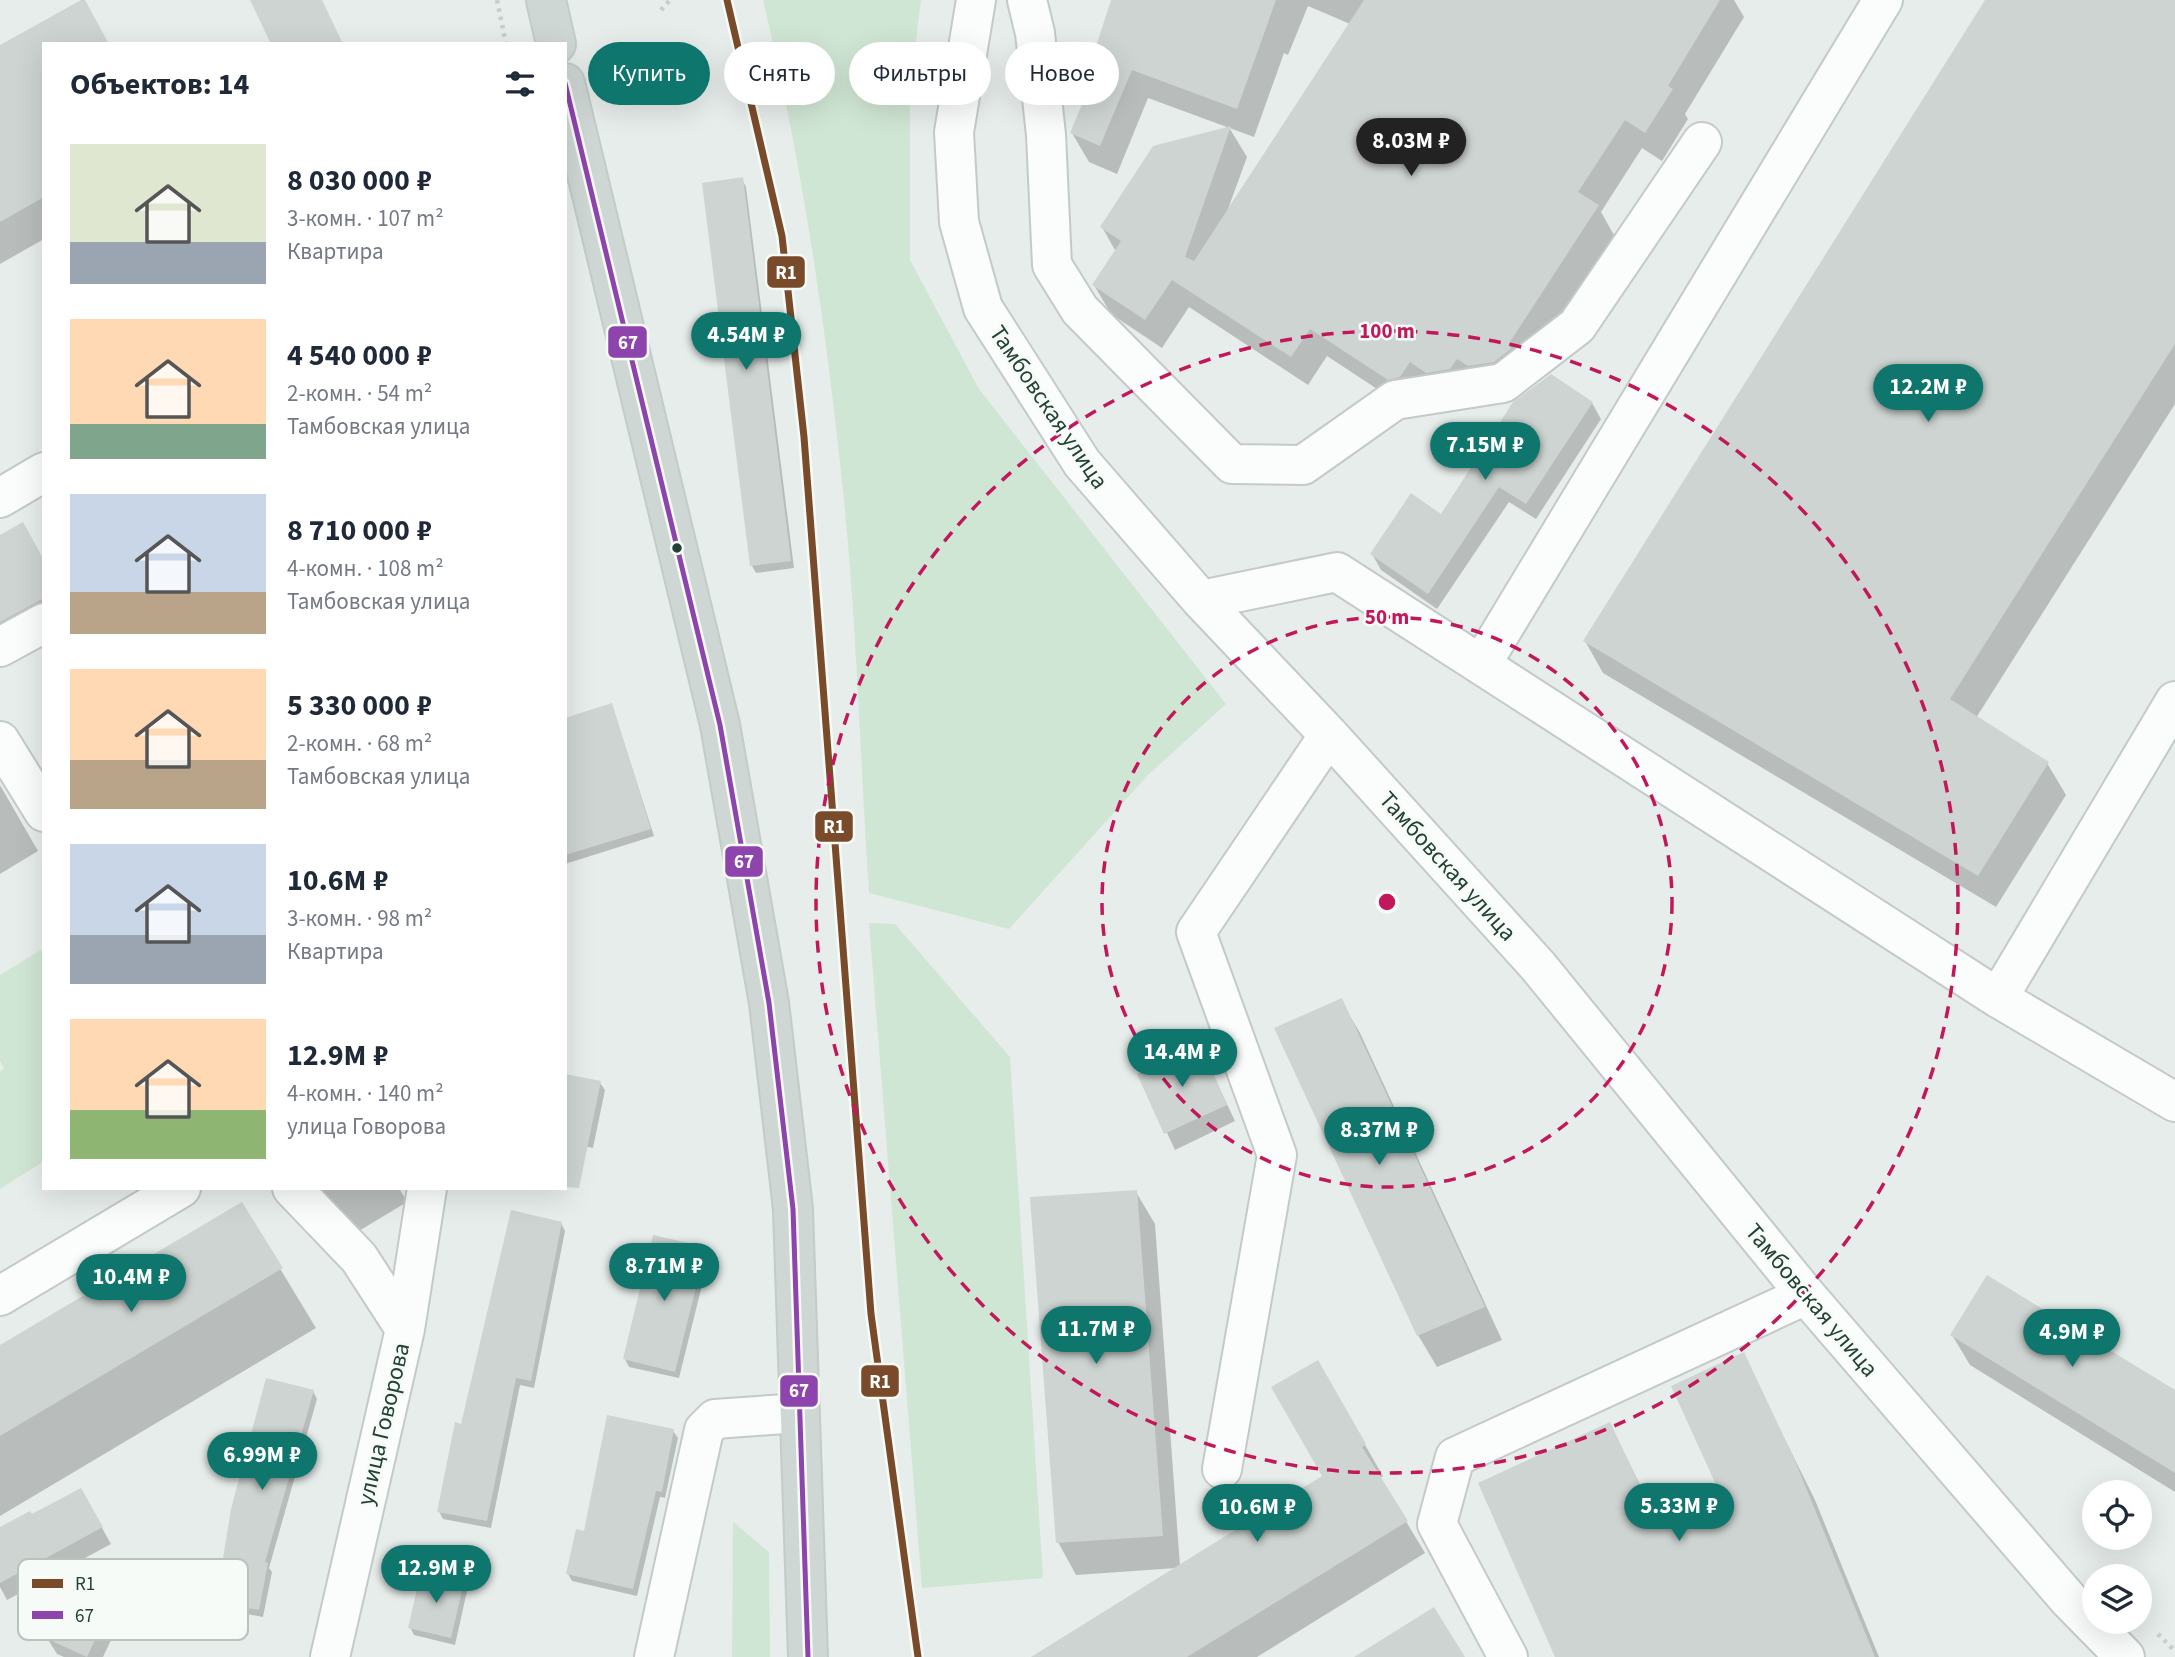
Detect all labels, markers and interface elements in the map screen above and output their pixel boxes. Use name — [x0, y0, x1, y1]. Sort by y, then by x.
chip: Купить — [588, 42, 710, 105]
chip: Снять — [724, 42, 835, 105]
chip: Фильтры — [849, 42, 991, 105]
chip: Новое — [1005, 42, 1119, 105]
text: Объектов: 14 — [70, 63, 249, 106]
icon: filters — [501, 65, 539, 103]
pin: 8.03M ₽ — [1346, 118, 1476, 178]
text: 8.03M ₽ — [1372, 124, 1450, 157]
text: 8 030 000 ₽ — [287, 159, 432, 202]
icon: home — [126, 172, 210, 256]
text: 3-комн. · 107 m² — [287, 202, 444, 235]
text: Квартира — [287, 235, 384, 268]
line badge: R1 — [766, 255, 806, 289]
text: R1 — [775, 260, 797, 287]
pin: 4.54M ₽ — [681, 312, 811, 372]
text: 100 m — [1359, 316, 1415, 346]
text: 4.54M ₽ — [707, 318, 785, 351]
street label: Тамбовская улица — [981, 318, 1117, 496]
line badge: 67 — [607, 325, 648, 359]
text: 67 — [618, 330, 638, 357]
text: 4 540 000 ₽ — [287, 334, 432, 377]
icon: home — [126, 347, 210, 431]
pin: 12.2M ₽ — [1863, 364, 1993, 424]
text: 12.2M ₽ — [1889, 370, 1967, 403]
text: 2-комн. · 54 m² — [287, 377, 432, 410]
text: Тамбовская улица — [287, 410, 470, 443]
pin: 7.15M ₽ — [1420, 422, 1550, 482]
text: 7.15M ₽ — [1446, 428, 1524, 461]
text: 8 710 000 ₽ — [287, 509, 432, 552]
icon: home — [126, 522, 210, 606]
unlabelled marker — [670, 541, 684, 555]
text: 4-комн. · 108 m² — [287, 552, 444, 585]
text: Тамбовская улица — [287, 585, 470, 618]
text: 50 m — [1365, 602, 1409, 632]
text: 5 330 000 ₽ — [287, 684, 432, 727]
icon: home — [126, 697, 210, 781]
text: 2-комн. · 68 m² — [287, 727, 432, 760]
text: Тамбовская улица — [287, 760, 470, 793]
street label: Тамбовская улица — [1371, 783, 1525, 949]
line badge: R1 — [814, 810, 854, 843]
text: R1 — [823, 814, 845, 841]
line badge: 67 — [724, 845, 764, 878]
text: 67 — [734, 849, 754, 876]
text: 10.6M ₽ — [287, 859, 388, 902]
icon: home — [126, 872, 210, 956]
centre of rings — [1375, 890, 1399, 914]
text: 3-комн. · 98 m² — [287, 902, 432, 935]
text: Квартира — [287, 935, 384, 968]
pin: 14.4M ₽ — [1117, 1030, 1247, 1089]
text: 12.9M ₽ — [287, 1034, 388, 1077]
text: 14.4M ₽ — [1143, 1035, 1221, 1068]
icon: home — [126, 1047, 210, 1131]
text: 4-комн. · 140 m² — [287, 1077, 444, 1110]
pin: 8.37M ₽ — [1314, 1108, 1444, 1167]
text: улица Говорова — [287, 1110, 446, 1143]
text: 8.37M ₽ — [1340, 1113, 1418, 1146]
street label: Тамбовская улица — [1737, 1216, 1887, 1385]
pin: 8.71M ₽ — [599, 1244, 729, 1303]
text: 8.71M ₽ — [625, 1249, 703, 1282]
pin: 10.4M ₽ — [66, 1254, 196, 1314]
text: 10.4M ₽ — [92, 1260, 170, 1293]
pin: 11.7M ₽ — [1031, 1306, 1161, 1366]
pin: 4.9M ₽ — [2015, 1310, 2129, 1369]
text: 11.7M ₽ — [1057, 1312, 1135, 1345]
text: 4.9M ₽ — [2039, 1315, 2105, 1348]
street label: улица Говорова — [348, 1339, 419, 1509]
line badge: R1 — [860, 1364, 900, 1398]
text: R1 — [869, 1369, 891, 1396]
line badge: 67 — [779, 1374, 819, 1408]
text: 67 — [789, 1378, 809, 1405]
pin: 6.99M ₽ — [197, 1432, 327, 1492]
text: 6.99M ₽ — [223, 1438, 301, 1471]
map controls — [2082, 1480, 2152, 1634]
button: locate — [2082, 1480, 2152, 1550]
pin: 10.6M ₽ — [1192, 1484, 1322, 1544]
pin: 5.33M ₽ — [1614, 1484, 1744, 1543]
text: 5.33M ₽ — [1640, 1489, 1718, 1522]
text: 10.6M ₽ — [1218, 1490, 1296, 1523]
pin: 12.9M ₽ — [371, 1546, 501, 1605]
text: 12.9M ₽ — [397, 1551, 475, 1584]
legend — [18, 1559, 248, 1640]
button: layers — [2082, 1564, 2152, 1634]
text: R1 — [75, 1571, 95, 1598]
text: 67 — [75, 1603, 94, 1630]

